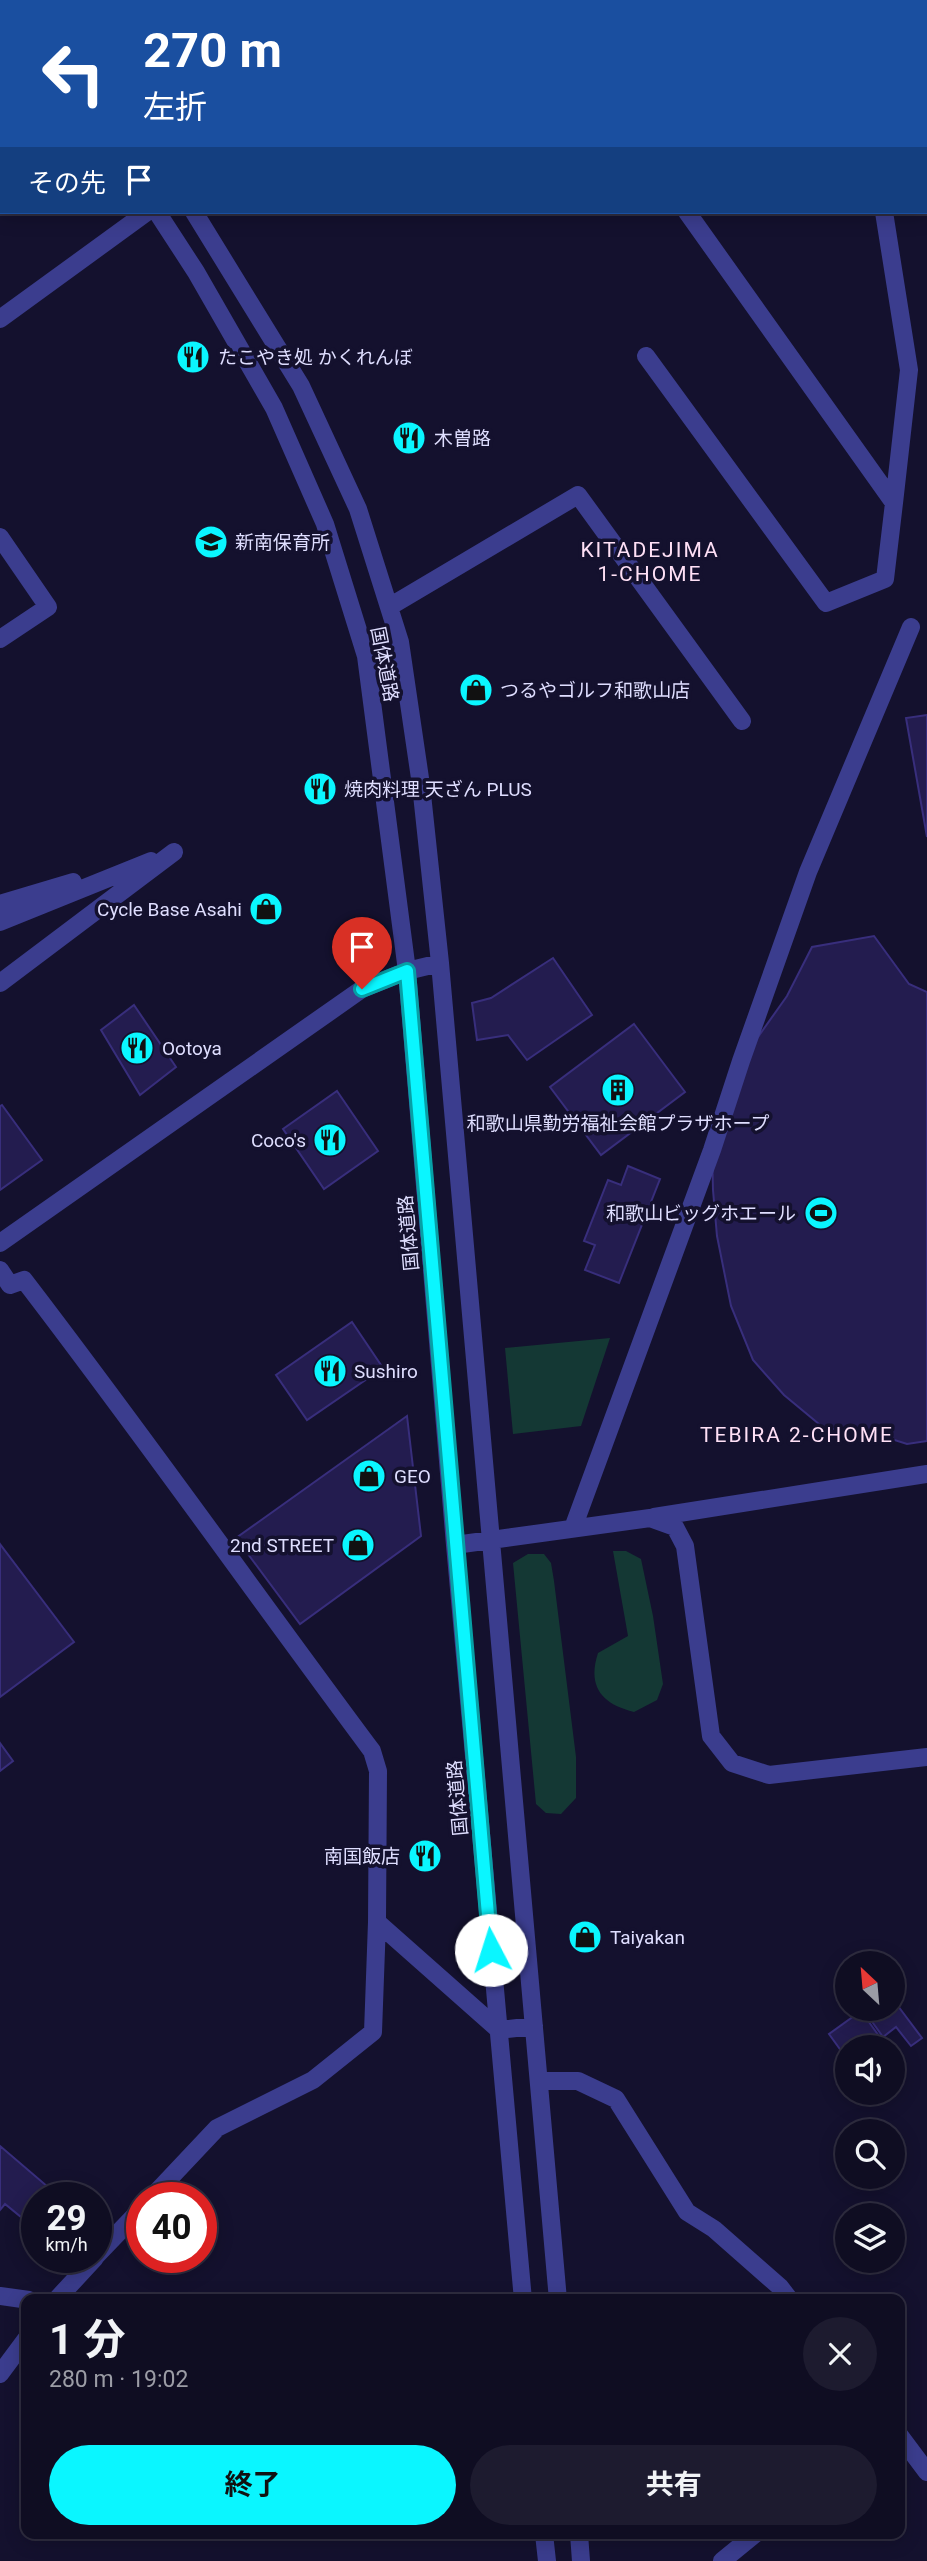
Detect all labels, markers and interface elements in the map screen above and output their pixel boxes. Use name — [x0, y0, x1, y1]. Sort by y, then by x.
text: 270 m — [143, 22, 282, 79]
icon: left — [28, 28, 119, 119]
text: 左折 — [143, 88, 207, 126]
icon: arrive — [120, 161, 158, 199]
text: その先 — [28, 168, 106, 198]
restaurant icon: たこやき処 かくれんぼ — [174, 338, 212, 376]
place label: たこやき処 かくれんぼ — [218, 346, 413, 369]
restaurant icon: 木曽路 — [390, 419, 428, 457]
place label: 木曽路 — [434, 427, 491, 450]
school or university icon: 新南保育所 — [192, 523, 230, 561]
place label: 新南保育所 — [235, 531, 330, 554]
district label: KITADEJIMA 1-CHOME — [580, 538, 720, 586]
street label: 国体道路 — [366, 625, 403, 704]
shop icon: つるやゴルフ和歌山店 — [457, 671, 495, 709]
place label: つるやゴルフ和歌山店 — [500, 679, 690, 702]
restaurant icon: 焼肉料理 天ざん PLUS — [301, 770, 339, 808]
place label: 焼肉料理 天ざん PLUS — [344, 778, 532, 801]
shop icon: Cycle Base Asahi — [247, 890, 285, 928]
place label: Cycle Base Asahi — [97, 898, 242, 921]
pin — [332, 917, 392, 989]
icon: arrive — [343, 928, 381, 966]
restaurant icon: Ootoya — [118, 1029, 156, 1067]
place label: Ootoya — [162, 1037, 222, 1060]
building icon: 和歌山県勤労福祉会館プラザホープ — [599, 1071, 637, 1109]
place label: 和歌山県勤労福祉会館プラザホープ — [467, 1112, 769, 1135]
restaurant icon: Coco's — [311, 1121, 349, 1159]
place label: Coco's — [251, 1129, 306, 1152]
street label: 国体道路 — [394, 1194, 423, 1272]
sports icon: 和歌山ビッグホエール — [802, 1194, 840, 1232]
place label: 和歌山ビッグホエール — [606, 1202, 796, 1225]
restaurant icon: Sushiro — [311, 1352, 349, 1390]
place label: Sushiro — [354, 1360, 418, 1383]
district label: TEBIRA 2-CHOME — [700, 1423, 894, 1447]
shop icon: GEO — [350, 1457, 388, 1495]
place label: GEO — [394, 1465, 431, 1488]
shop icon: 2nd STREET — [339, 1526, 377, 1564]
place label: 2nd STREET — [230, 1534, 334, 1557]
street label: 国体道路 — [443, 1759, 472, 1837]
restaurant icon: 南国飯店 — [406, 1837, 444, 1875]
place label: 南国飯店 — [324, 1845, 400, 1868]
position arrow — [454, 1913, 528, 1987]
shop icon: Taiyakan — [566, 1918, 604, 1956]
place label: Taiyakan — [610, 1926, 685, 1949]
north arrow — [835, 1951, 905, 2021]
map controls — [835, 1951, 905, 2273]
button: sound — [835, 2035, 905, 2105]
button: search — [835, 2119, 905, 2189]
speed limit sign: 40 — [126, 2182, 217, 2273]
text: 29 — [46, 2198, 87, 2239]
button: layers — [835, 2203, 905, 2273]
text: km/h — [45, 2234, 88, 2255]
text: 1 分 — [49, 2315, 126, 2364]
button: close — [803, 2317, 877, 2391]
text: 280 m · 19:02 — [49, 2366, 188, 2393]
button: 終了 — [49, 2445, 456, 2525]
button: 共有 — [470, 2445, 877, 2525]

